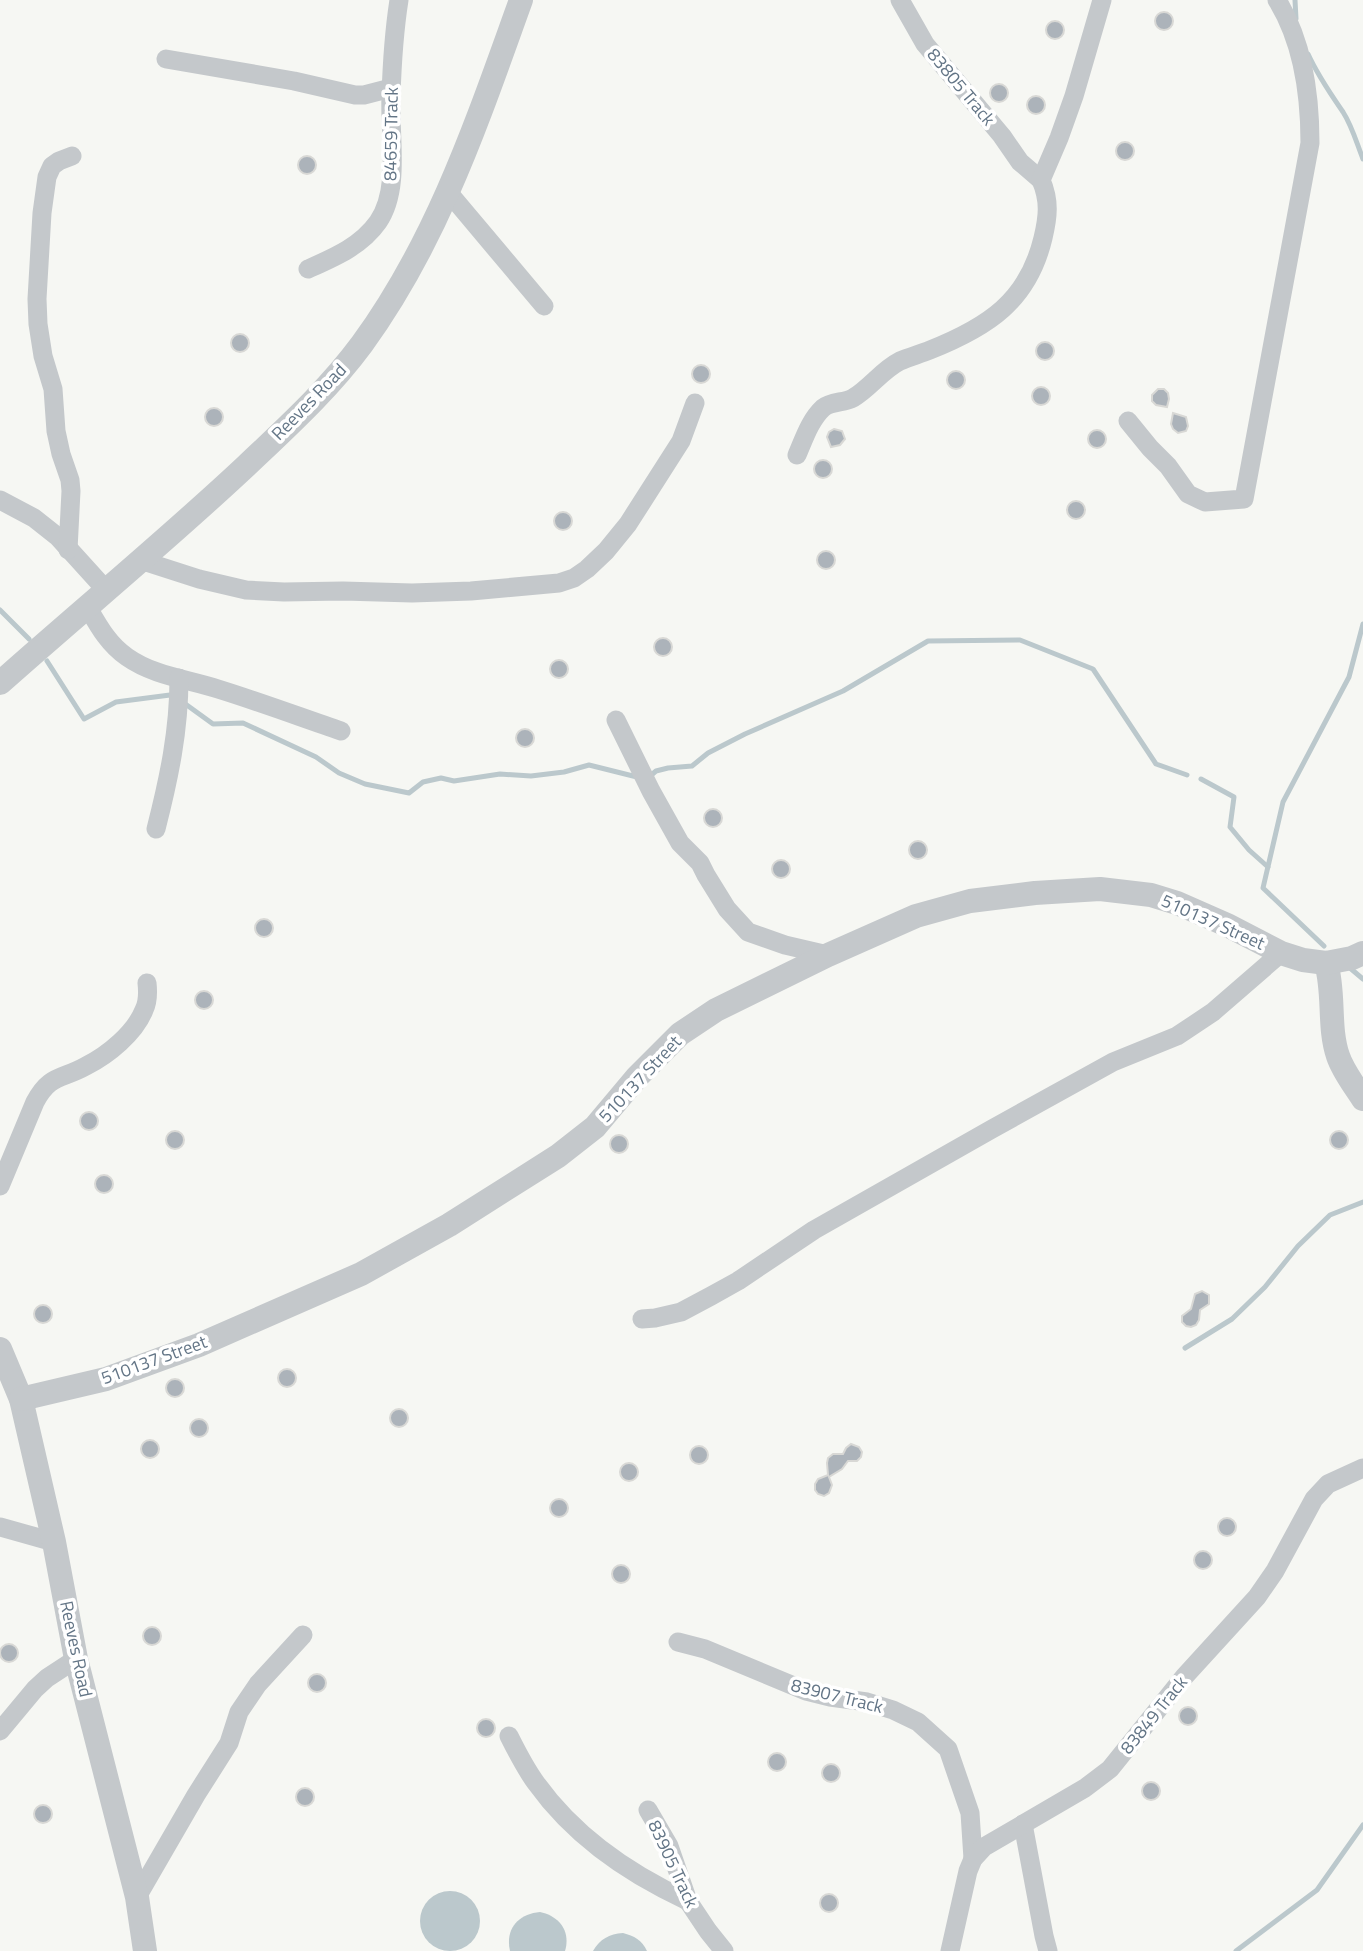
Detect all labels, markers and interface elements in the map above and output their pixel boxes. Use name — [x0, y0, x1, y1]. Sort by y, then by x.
street label: 83805 Track — [921, 42, 1002, 132]
street label: 84659 Track — [376, 86, 405, 181]
street label: Reeves Road — [265, 357, 352, 446]
street label: 510137 Street — [1157, 887, 1270, 957]
street label: 510137 Street — [592, 1028, 688, 1128]
street label: 510137 Street — [97, 1328, 211, 1391]
street label: Reeves Road — [53, 1598, 100, 1700]
street label: 83849 Track — [1114, 1669, 1194, 1760]
street label: 83907 Track — [788, 1671, 886, 1720]
street label: 83905 Track — [641, 1815, 706, 1912]

